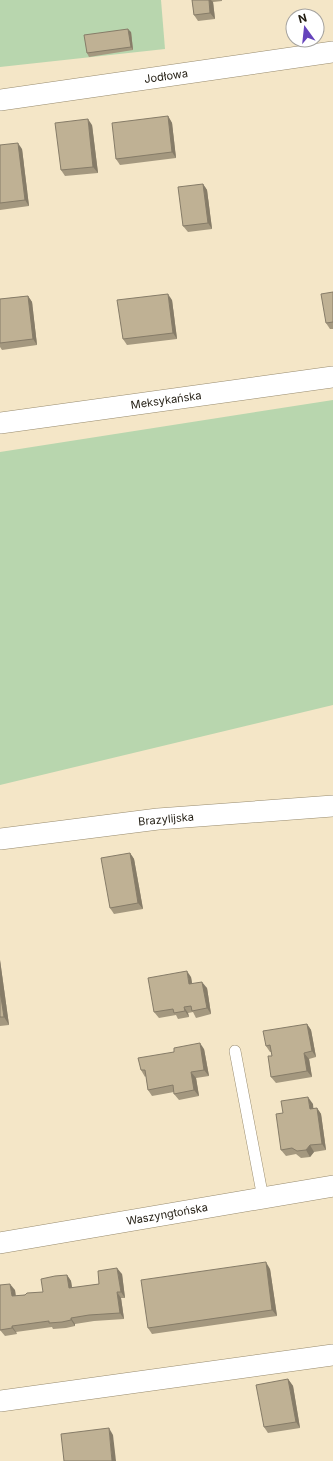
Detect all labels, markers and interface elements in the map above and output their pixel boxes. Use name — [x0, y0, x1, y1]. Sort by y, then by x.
north arrow — [285, 8, 325, 48]
text: N — [297, 10, 308, 26]
street label: Jodłowa — [143, 66, 189, 86]
street label: Meksykańska — [130, 388, 202, 412]
street label: Brazylijska — [138, 810, 194, 828]
street label: Waszyngtońska — [125, 1200, 209, 1228]

